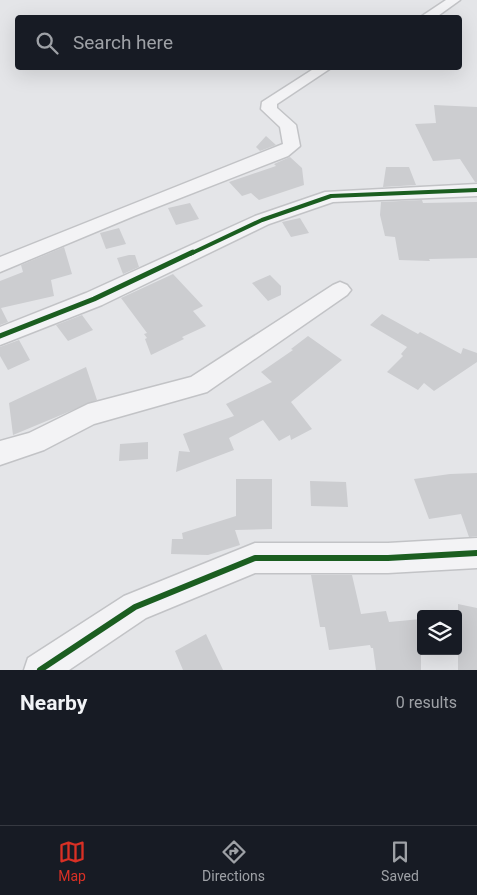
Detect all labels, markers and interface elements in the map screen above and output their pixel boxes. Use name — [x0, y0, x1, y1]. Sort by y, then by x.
search box — [15, 15, 462, 70]
icon: search — [33, 29, 61, 57]
text: Search here — [73, 31, 173, 54]
map controls — [417, 610, 462, 655]
button: layers — [417, 610, 462, 655]
text: Nearby — [20, 691, 87, 715]
text: 0 results — [396, 693, 457, 712]
tab: Map — [58, 838, 86, 884]
tab: Directions — [202, 838, 265, 884]
tab: Saved — [381, 838, 419, 884]

